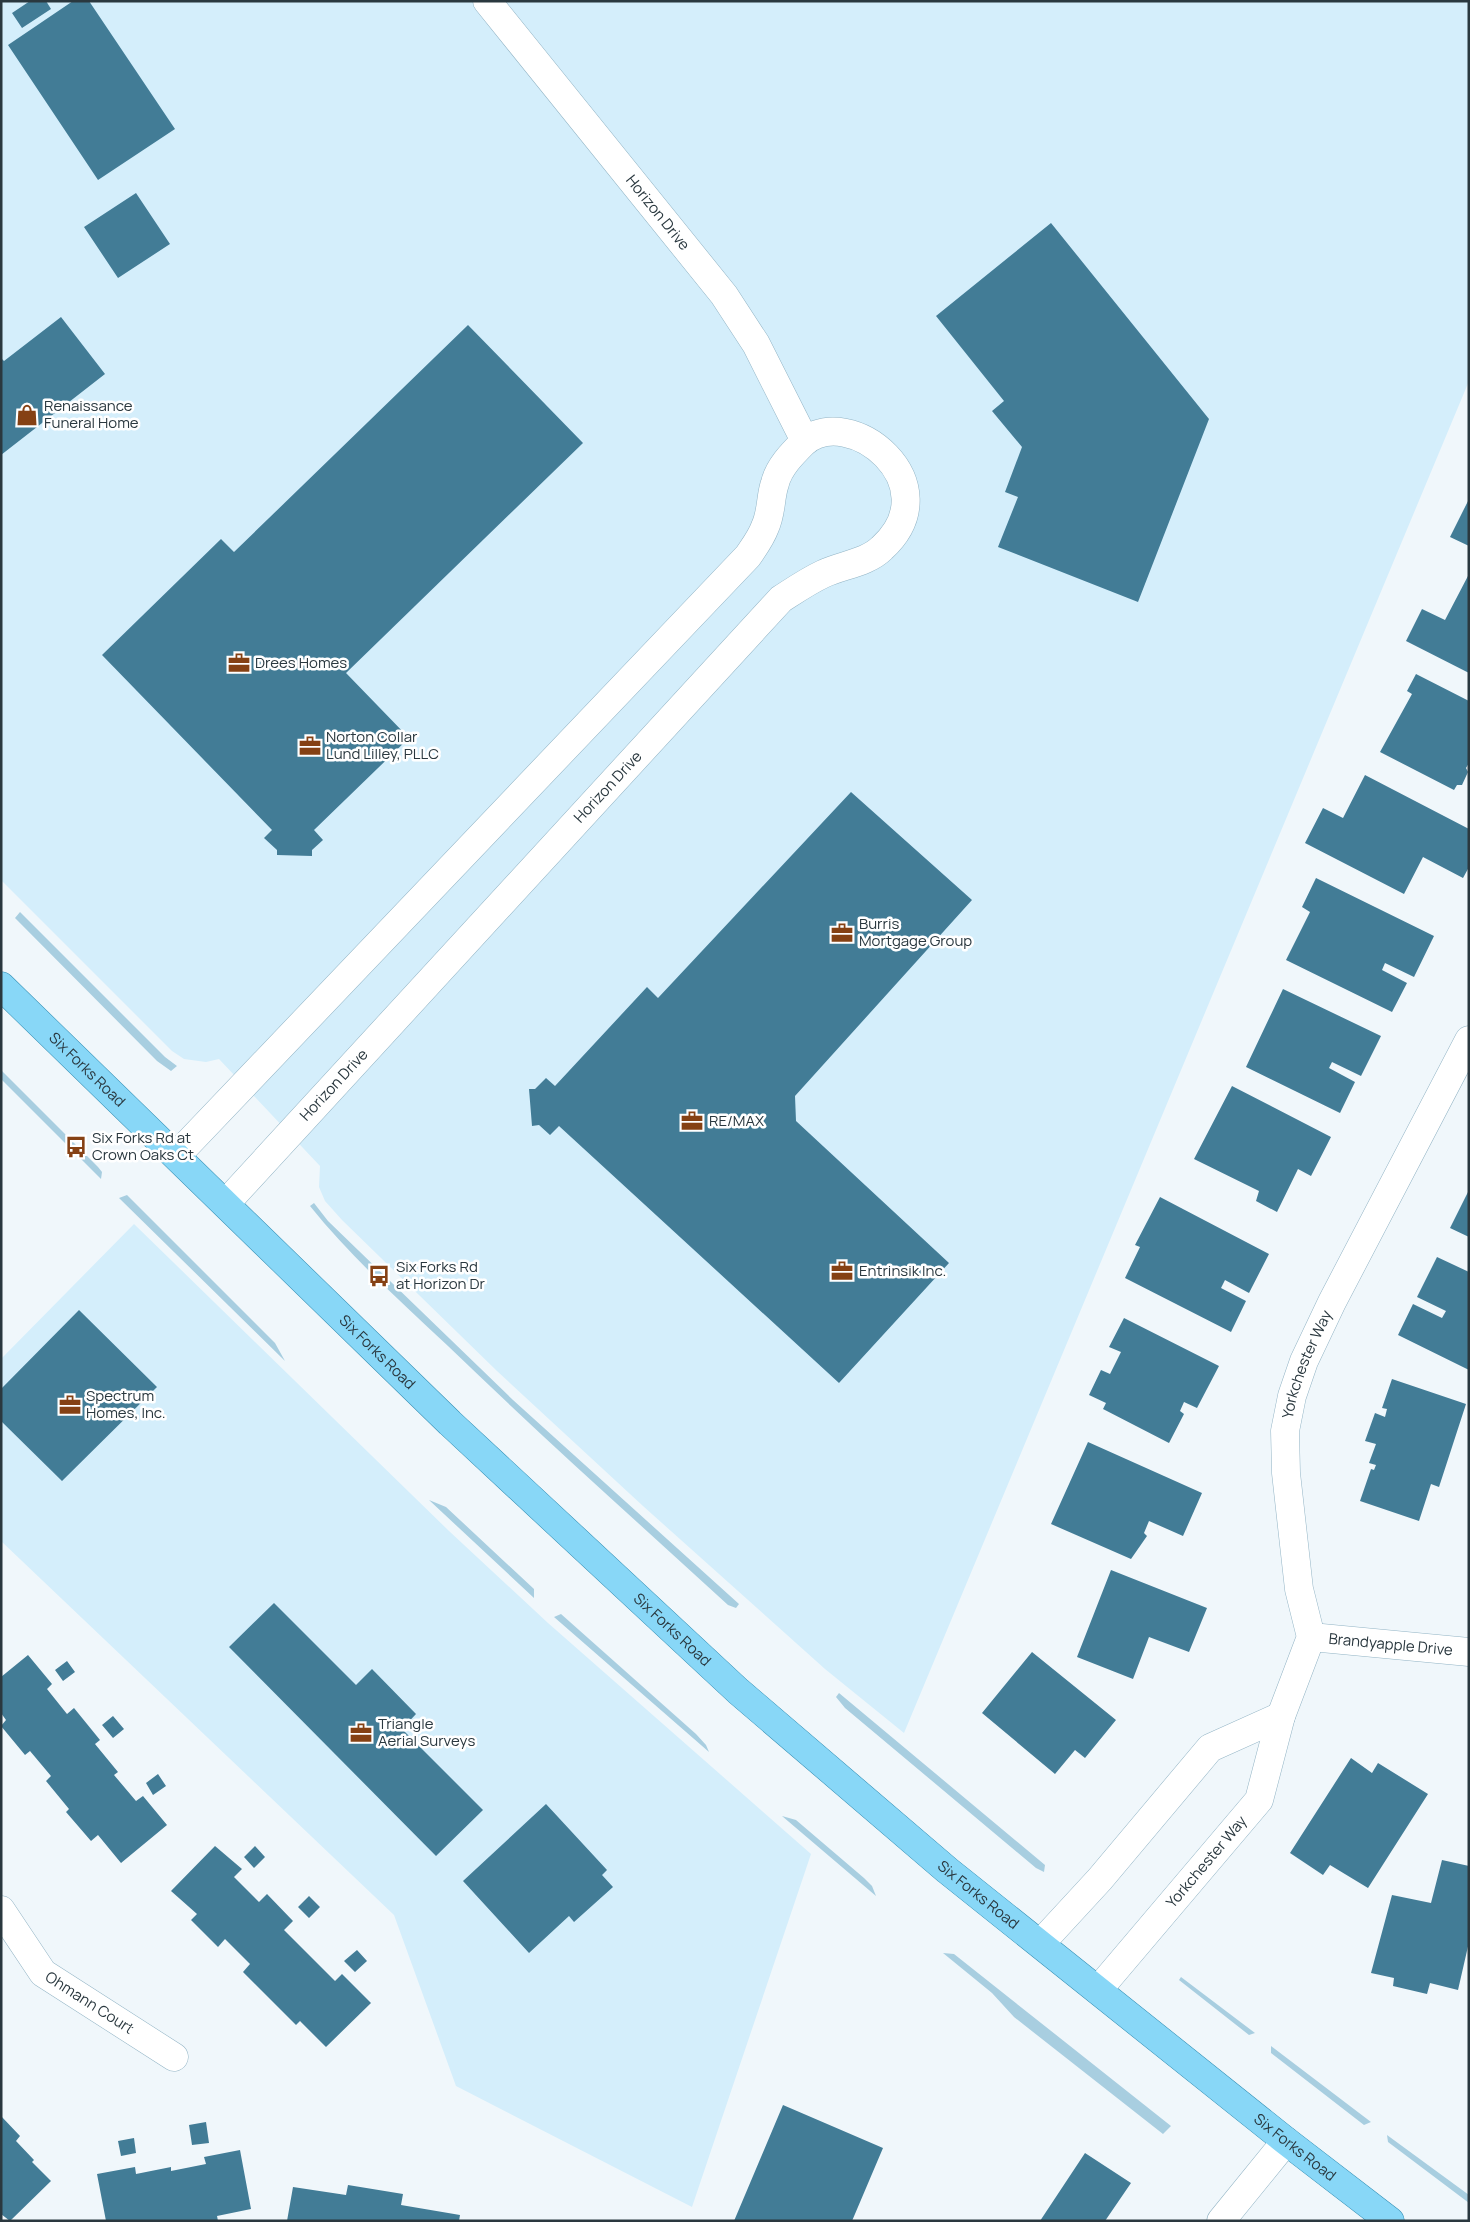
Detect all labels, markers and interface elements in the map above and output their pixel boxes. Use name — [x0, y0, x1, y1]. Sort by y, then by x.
street label: Horizon Drive — [621, 170, 695, 255]
place label: Renaissance Funeral Home — [44, 395, 139, 433]
shop icon: Renaissance Funeral Home — [14, 402, 40, 428]
office icon: Drees Homes — [226, 650, 252, 676]
place label: Drees Homes — [255, 652, 347, 673]
place label: Norton Collar Lund Lilley, PLLC — [326, 726, 439, 764]
office icon: Norton Collar Lund Lilley, PLLC — [297, 733, 323, 759]
street label: Horizon Drive — [569, 746, 647, 827]
place label: Burris Mortgage Group — [859, 913, 972, 951]
office icon: Burris Mortgage Group — [829, 920, 855, 946]
street label: Six Forks Road — [45, 1027, 130, 1111]
street label: Horizon Drive — [295, 1044, 373, 1125]
office icon: RE/MAX — [679, 1108, 705, 1134]
place label: RE/MAX — [709, 1110, 764, 1131]
place label: Six Forks Rd at Crown Oaks Ct — [92, 1127, 194, 1165]
bus stop icon: Six Forks Rd at Crown Oaks Ct — [63, 1134, 89, 1160]
place label: Six Forks Rd at Horizon Dr — [396, 1256, 486, 1294]
office icon: Entrinsik Inc. — [829, 1258, 855, 1284]
place label: Entrinsik Inc. — [859, 1260, 946, 1281]
bus stop icon: Six Forks Rd at Horizon Dr — [366, 1263, 392, 1289]
street label: Yorkchester Way — [1277, 1306, 1337, 1420]
street label: Six Forks Road — [335, 1310, 420, 1394]
place label: Spectrum Homes, Inc. — [86, 1385, 166, 1423]
office icon: Spectrum Homes, Inc. — [57, 1392, 83, 1418]
street label: Six Forks Road — [629, 1588, 716, 1671]
street label: Brandyapple Drive — [1328, 1628, 1454, 1660]
place label: Triangle Aerial Surveys — [378, 1713, 475, 1751]
office icon: Triangle Aerial Surveys — [348, 1720, 374, 1746]
street label: Yorkchester Way — [1161, 1811, 1251, 1912]
street label: Six Forks Road — [933, 1855, 1024, 1934]
street label: Ohmann Court — [41, 1966, 138, 2039]
street label: Six Forks Road — [1250, 2108, 1341, 2186]

